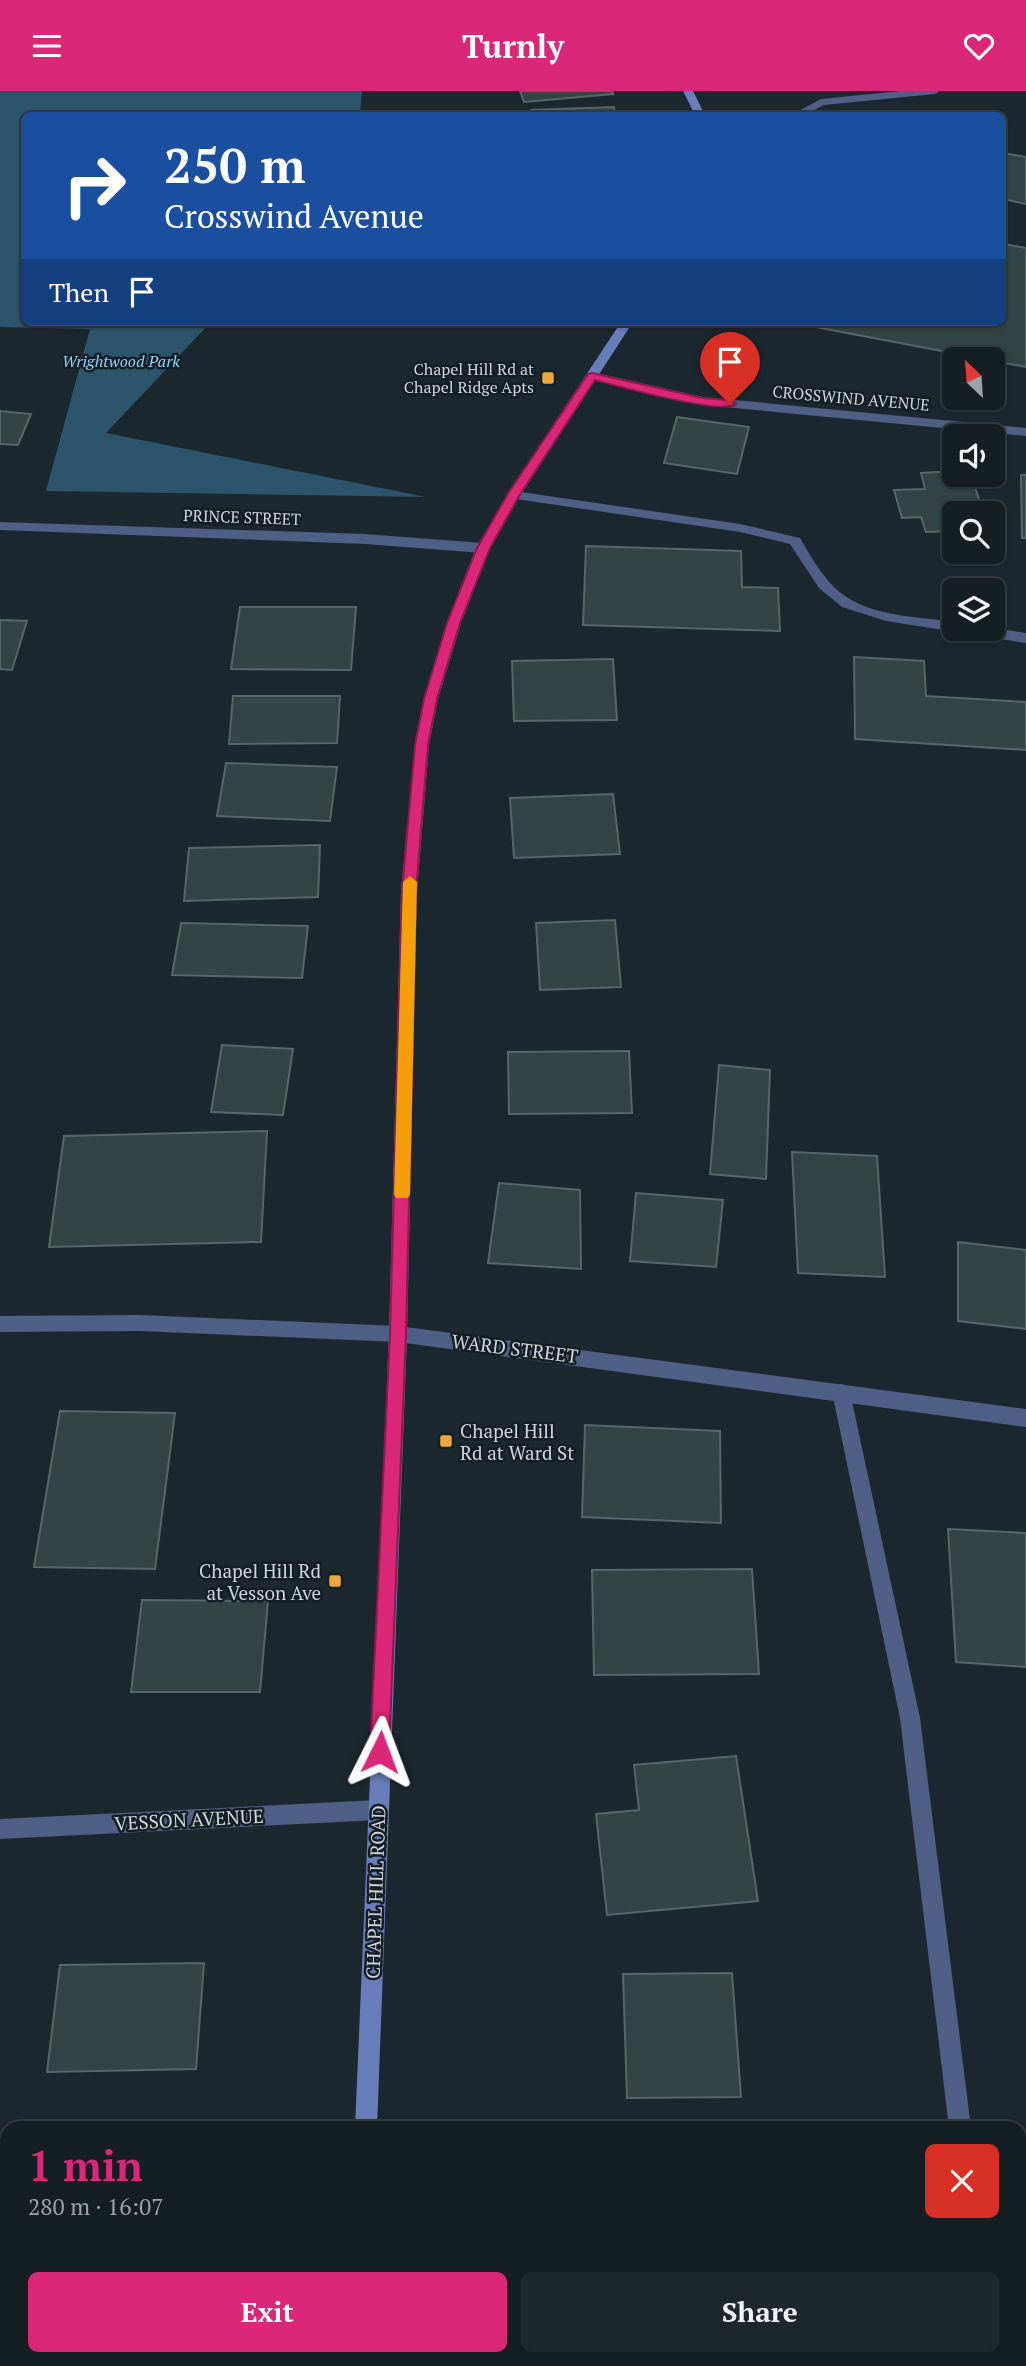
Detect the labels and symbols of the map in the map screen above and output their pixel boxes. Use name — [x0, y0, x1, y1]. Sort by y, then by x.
pin — [700, 332, 760, 404]
north arrow — [942, 347, 1004, 409]
park label: Wrightwood Park — [62, 350, 180, 372]
place label: Chapel Hill Rd at Chapel Ridge Apts — [404, 358, 534, 398]
marker: Chapel Hill Rd at Chapel Ridge Apts — [540, 370, 556, 386]
street label: CROSSWIND AVENUE — [772, 380, 930, 416]
street label: PRINCE STREET — [183, 504, 301, 530]
street label: WARD STREET — [450, 1328, 580, 1368]
place label: Chapel Hill Rd at Ward St — [460, 1418, 574, 1465]
marker: Chapel Hill Rd at Ward St — [438, 1433, 454, 1449]
place label: Chapel Hill Rd at Vesson Ave — [199, 1558, 321, 1605]
marker: Chapel Hill Rd at Vesson Ave — [327, 1573, 343, 1589]
position arrow — [343, 1715, 417, 1789]
street label: VESSON AVENUE — [114, 1803, 264, 1835]
street label: CHAPEL HILL ROAD — [359, 1805, 391, 1979]

